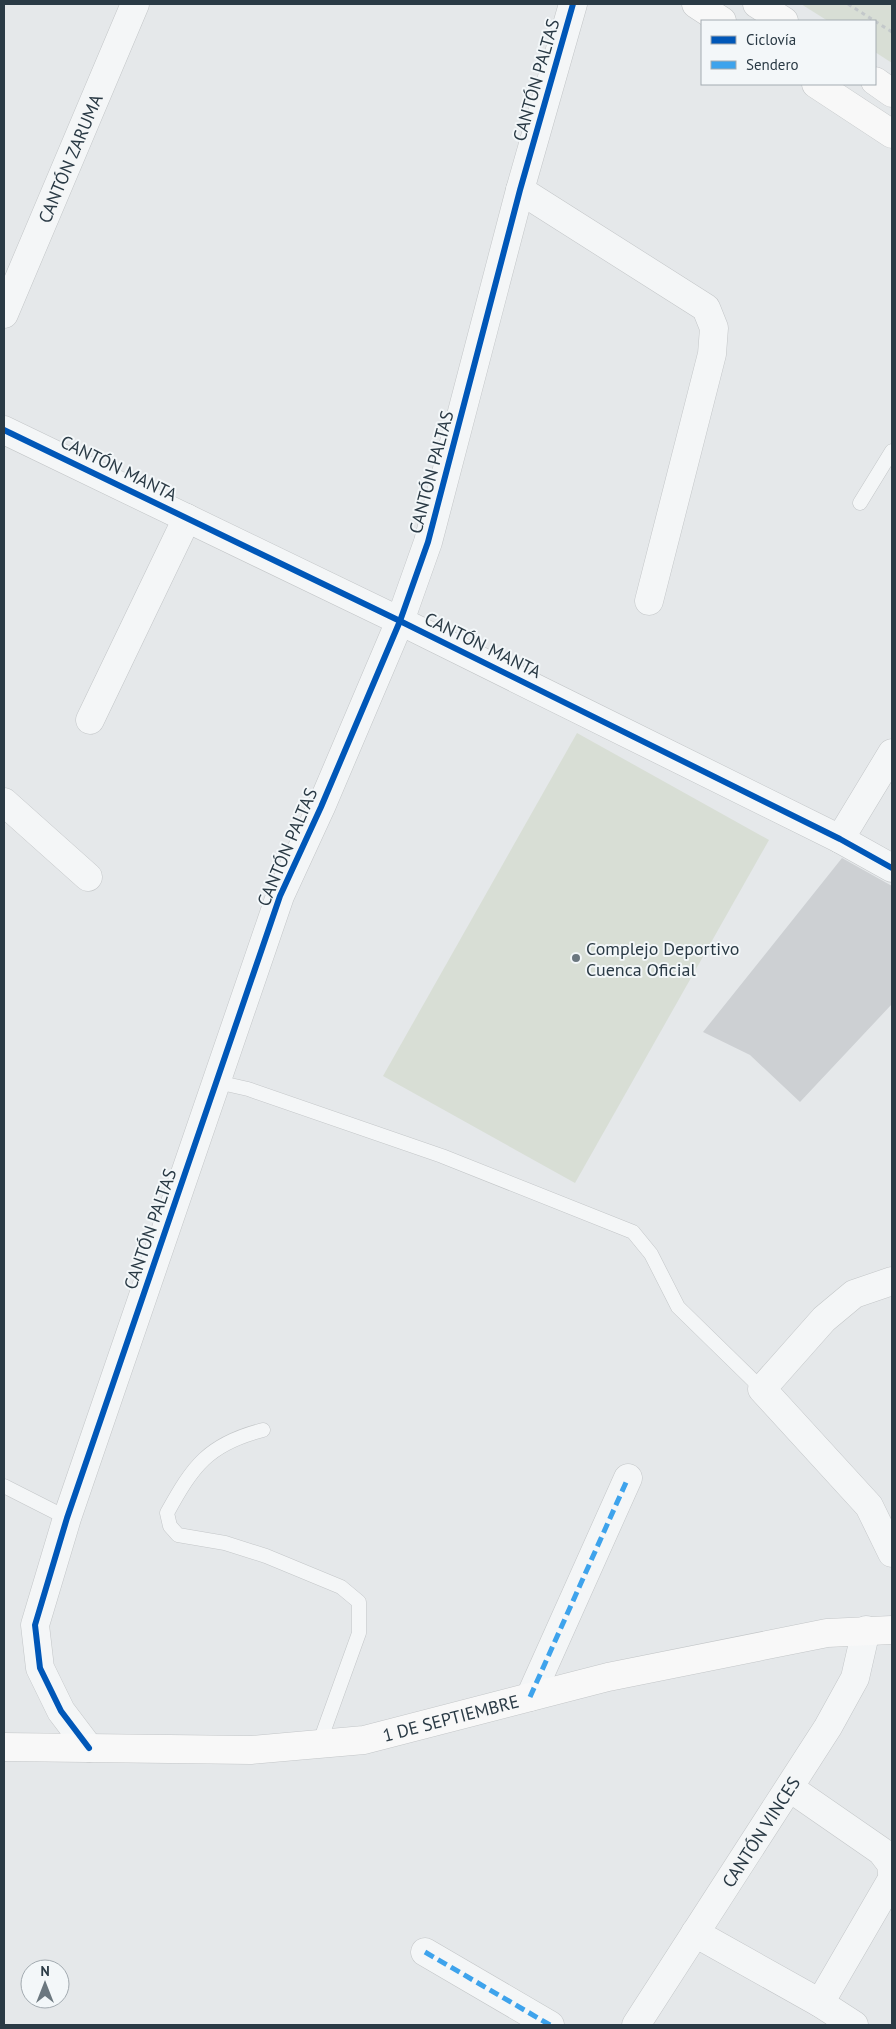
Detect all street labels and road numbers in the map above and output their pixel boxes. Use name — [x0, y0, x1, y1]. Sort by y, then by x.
street label: CANTÓN PALTAS — [508, 16, 564, 144]
street label: CANTÓN ZARUMA — [32, 90, 107, 226]
street label: CANTÓN PALTAS — [404, 408, 458, 536]
street label: CANTÓN MANTA — [57, 430, 182, 506]
street label: CANTÓN MANTA — [421, 607, 546, 683]
street label: CANTÓN PALTAS — [252, 784, 322, 910]
street label: CANTÓN PALTAS — [119, 1166, 181, 1292]
street label: 1 DE SEPTIEMBRE — [380, 1689, 521, 1746]
street label: CANTÓN VINCES — [716, 1772, 805, 1891]

